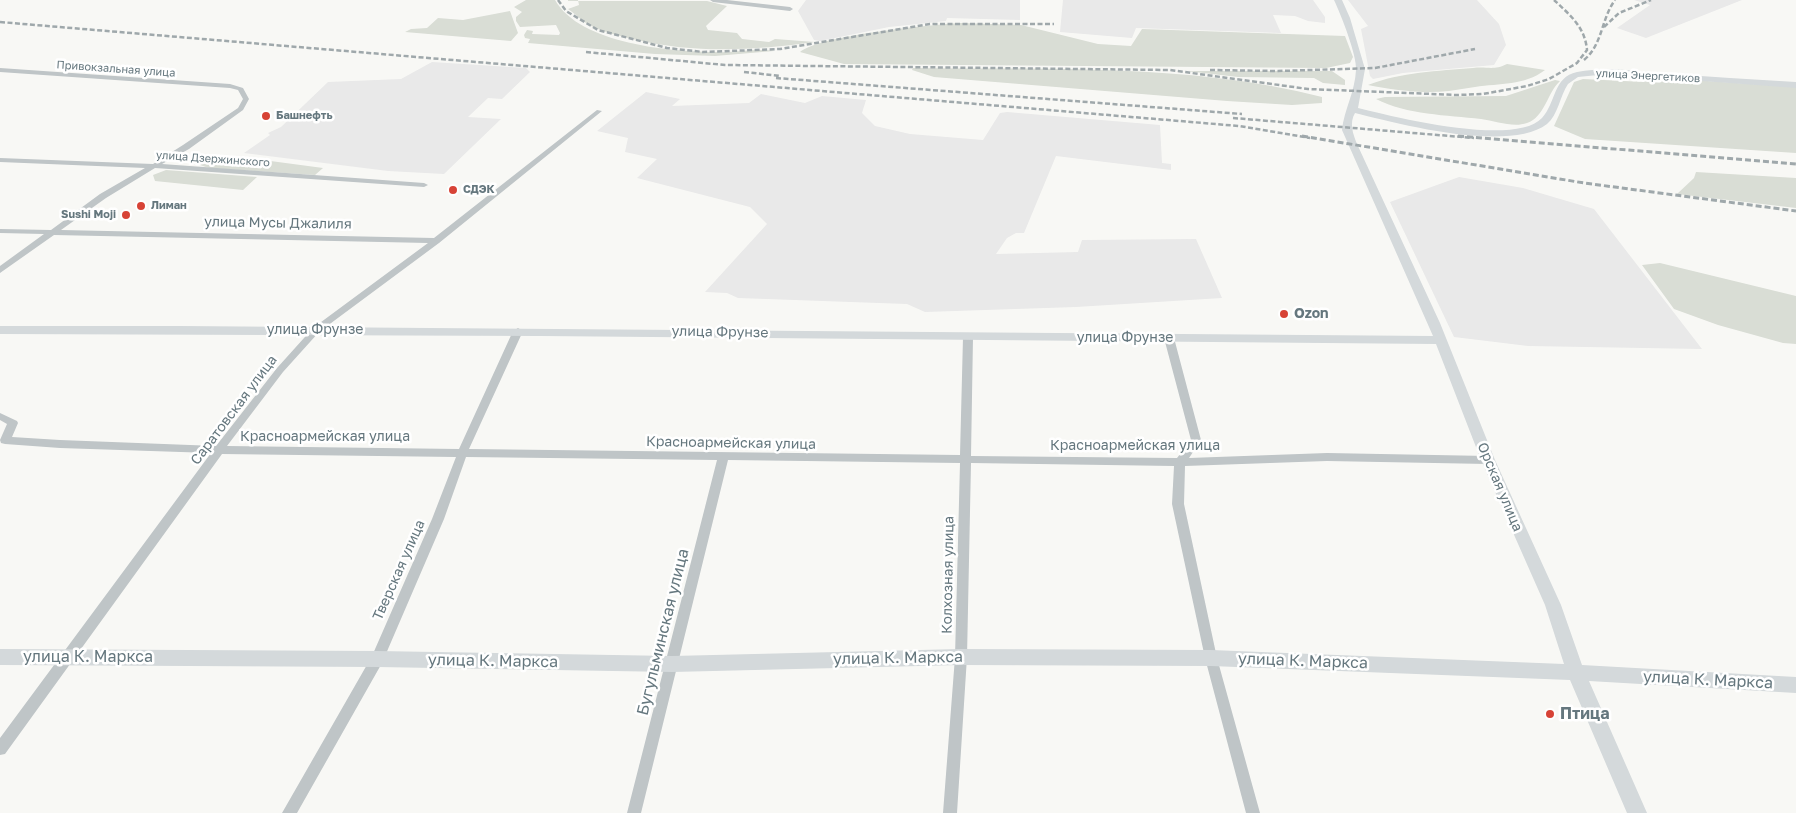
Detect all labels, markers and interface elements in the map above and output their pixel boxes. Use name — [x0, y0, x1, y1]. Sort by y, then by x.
street label: Привокзальная улица — [56, 58, 176, 80]
street label: улица Энергетиков — [1595, 67, 1701, 85]
place label: Башнефть — [276, 109, 332, 123]
marker: Башнефть — [260, 110, 272, 122]
street label: улица Дзержинского — [156, 148, 270, 170]
place label: СДЭК — [463, 183, 495, 197]
marker: СДЭК — [447, 184, 459, 196]
place label: Лиман — [151, 199, 187, 213]
marker: Лиман — [135, 200, 147, 212]
place label: Sushi Moji — [61, 208, 116, 222]
marker: Sushi Moji — [120, 209, 132, 221]
street label: улица Мусы Джалиля — [204, 213, 352, 233]
place label: Ozon — [1294, 306, 1329, 322]
marker: Ozon — [1278, 308, 1290, 320]
street label: улица Фрунзе — [267, 322, 363, 338]
street label: улица Фрунзе — [671, 323, 769, 341]
street label: улица Фрунзе — [1077, 330, 1173, 346]
street label: Саратовская улица — [187, 352, 281, 468]
street label: Красноармейская улица — [240, 429, 410, 445]
street label: Красноармейская улица — [646, 433, 816, 453]
street label: Красноармейская улица — [1050, 438, 1220, 454]
street label: Орская улица — [1474, 440, 1526, 534]
street label: Колхозная улица — [939, 516, 957, 634]
street label: Тверская улица — [369, 517, 429, 623]
street label: Бугульминская улица — [633, 547, 693, 717]
street label: улица К. Маркса — [23, 647, 153, 667]
street label: улица К. Маркса — [833, 647, 963, 669]
street label: улица К. Маркса — [1238, 649, 1368, 673]
street label: улица К. Маркса — [428, 650, 558, 672]
street label: улица К. Маркса — [1643, 667, 1773, 693]
place label: Птица — [1560, 704, 1610, 724]
marker: Птица — [1544, 708, 1556, 720]

